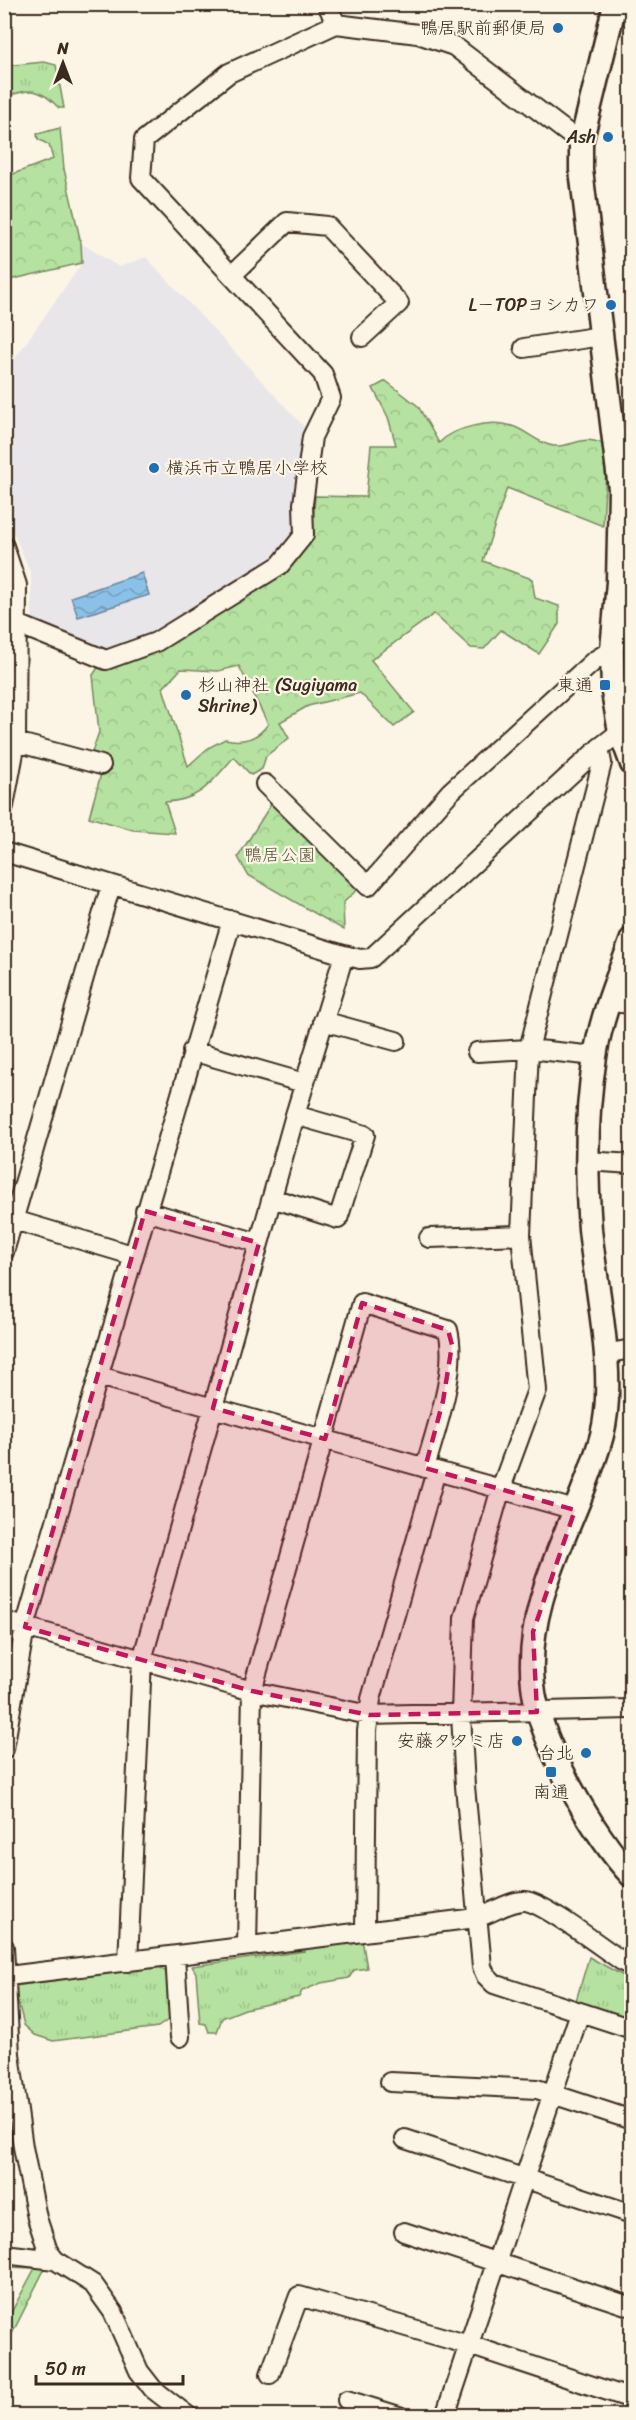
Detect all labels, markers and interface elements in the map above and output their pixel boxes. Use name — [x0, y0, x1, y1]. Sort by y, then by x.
place label: 鴨居駅前郵便局 — [420, 12, 546, 44]
marker: 鴨居駅前郵便局 — [551, 21, 565, 35]
north arrow — [33, 33, 93, 93]
text: N — [56, 34, 69, 63]
place label: Ash — [565, 121, 596, 153]
marker: Ash — [601, 130, 615, 144]
place label: L－TOPヨシカワ — [468, 289, 599, 321]
marker: L－TOPヨシカワ — [604, 298, 618, 312]
place label: 横浜市立鴨居小学校 — [166, 452, 328, 484]
marker: 横浜市立鴨居小学校 — [147, 461, 161, 475]
place label: 杉山神社 (Sugiyama Shrine) — [198, 669, 357, 722]
place label: 東通 — [557, 669, 593, 701]
marker: 東通 — [598, 678, 612, 692]
marker: 杉山神社 (Sugiyama Shrine) — [179, 688, 193, 702]
park label: 鴨居公園 — [244, 839, 316, 871]
place label: 安藤タタミ店 — [397, 1725, 505, 1757]
marker: 安藤タタミ店 — [510, 1734, 524, 1748]
place label: 台北 — [538, 1737, 574, 1769]
marker: 台北 — [579, 1746, 593, 1760]
marker: 南通 — [544, 1765, 558, 1779]
place label: 南通 — [533, 1776, 569, 1808]
scale bar — [36, 2348, 183, 2386]
text: 50 m — [45, 2353, 86, 2385]

